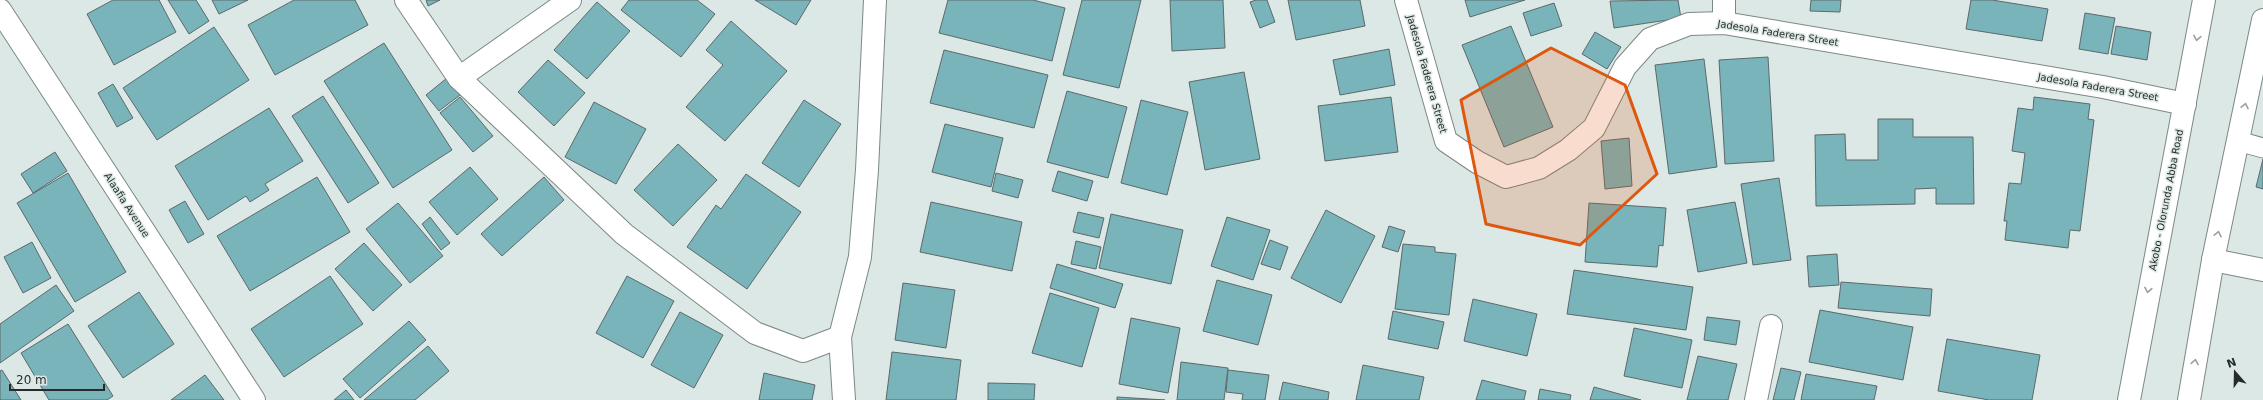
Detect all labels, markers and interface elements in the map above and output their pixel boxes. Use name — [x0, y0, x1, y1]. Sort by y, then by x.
street label: Jadesola Faderera Street — [1405, 13, 1449, 134]
street label: Jadesola Faderera Street — [1716, 18, 1839, 48]
one-way arrow — [2193, 35, 2202, 41]
street label: Jadesola Faderera Street — [2036, 71, 2159, 103]
one-way arrow — [2240, 103, 2249, 110]
street label: Akobo - Olorunda Abba Road — [2147, 128, 2185, 272]
street label: Alaafia Avenue — [102, 171, 152, 239]
one-way arrow — [2214, 230, 2222, 237]
one-way arrow — [2145, 287, 2153, 293]
north arrow — [2215, 352, 2255, 392]
text: N — [2225, 355, 2238, 371]
one-way arrow — [2191, 358, 2199, 365]
scale bar — [10, 366, 104, 392]
text: 20 m — [16, 373, 47, 387]

